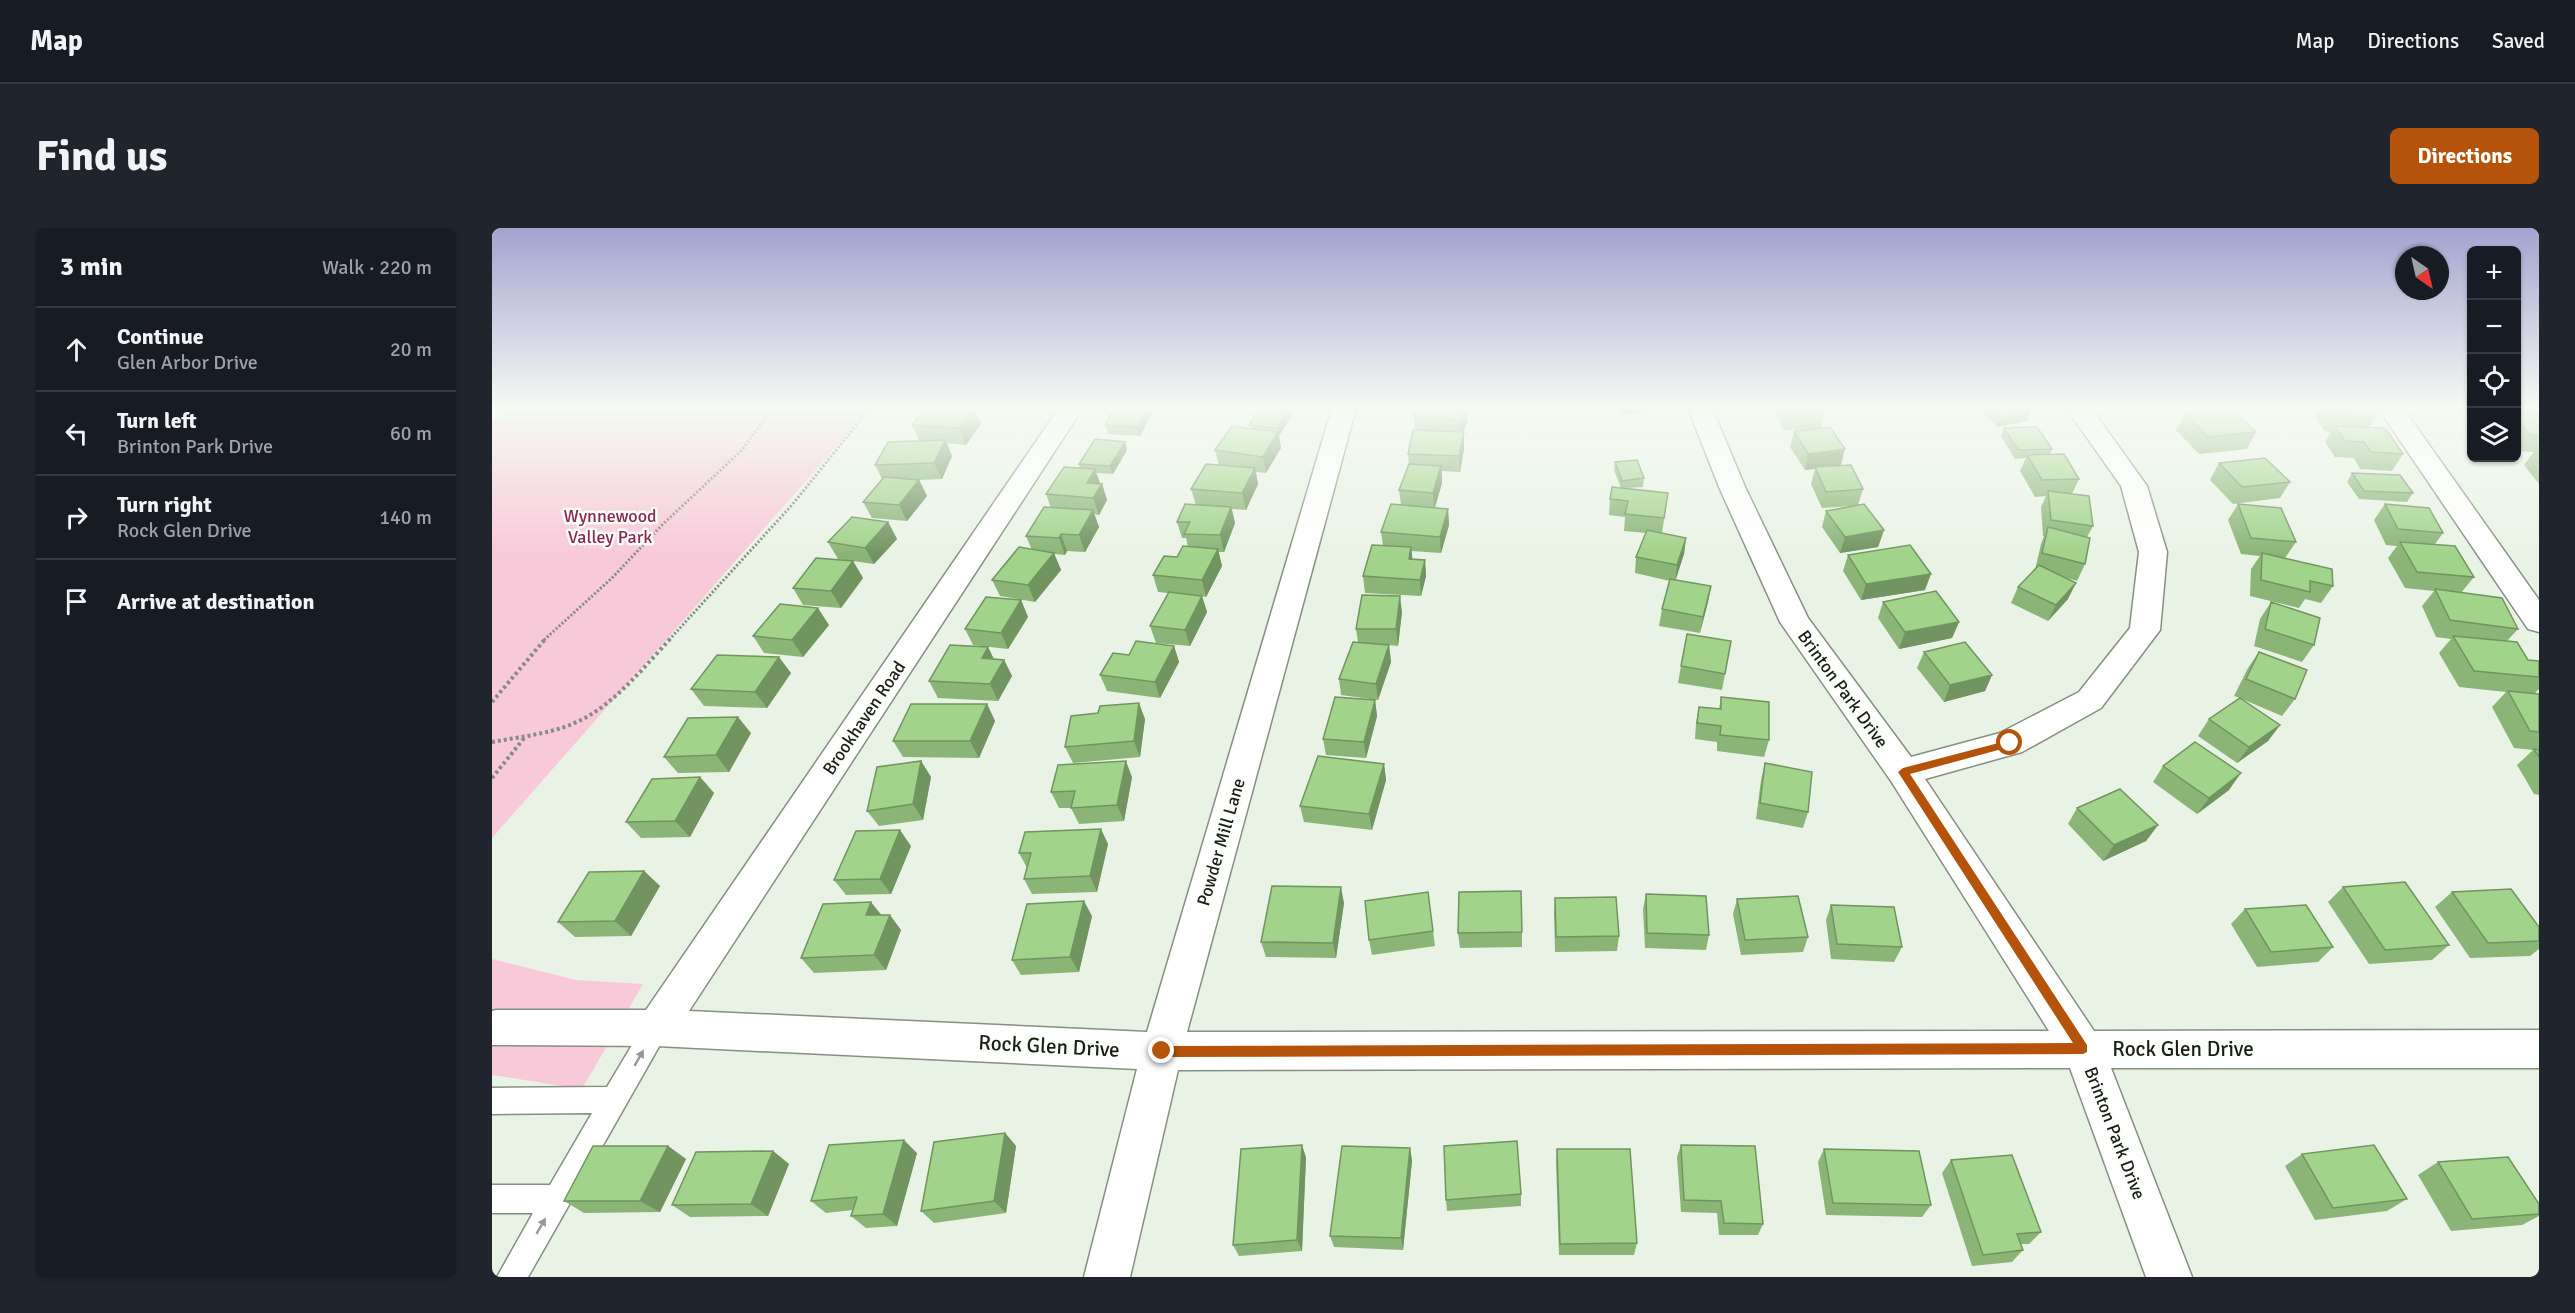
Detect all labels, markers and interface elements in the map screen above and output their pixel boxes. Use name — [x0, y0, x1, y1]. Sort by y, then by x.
text: Map — [30, 24, 83, 58]
text: Map — [2296, 28, 2334, 54]
text: Directions — [2367, 28, 2459, 54]
text: Saved — [2492, 28, 2545, 54]
button: Directions — [2390, 128, 2539, 184]
text: Find us — [36, 131, 167, 182]
north arrow — [2395, 246, 2449, 300]
map controls — [2467, 246, 2521, 462]
button: + — [2467, 246, 2521, 300]
text: 3 min — [60, 251, 123, 283]
text: Walk · 220 m — [322, 255, 432, 280]
button: − — [2467, 300, 2521, 354]
text: Continue — [117, 323, 204, 350]
icon: ahead — [60, 333, 93, 366]
text: 20 m — [390, 337, 432, 362]
text: Glen Arbor Drive — [117, 350, 258, 375]
button: locate — [2467, 354, 2521, 408]
text: Turn left — [117, 407, 197, 434]
button: layers — [2467, 408, 2521, 462]
icon: left — [60, 417, 93, 450]
text: 60 m — [390, 421, 432, 446]
text: Brinton Park Drive — [117, 434, 273, 459]
text: Turn right — [117, 491, 212, 518]
icon: right — [60, 501, 93, 534]
text: 140 m — [379, 505, 432, 530]
park label: Wynnewood Valley Park — [563, 505, 657, 548]
text: Rock Glen Drive — [117, 518, 252, 543]
icon: arrive — [60, 585, 93, 618]
text: Arrive at destination — [117, 588, 314, 615]
street label: Brinton Park Drive — [1793, 626, 1893, 752]
street label: Brookhaven Road — [818, 657, 910, 779]
route start — [1996, 729, 2022, 755]
street label: Powder Mill Lane — [1192, 776, 1250, 908]
street label: Rock Glen Drive — [978, 1029, 1120, 1063]
street label: Rock Glen Drive — [2112, 1036, 2254, 1062]
route end — [1148, 1037, 1174, 1063]
one-way arrow — [634, 1049, 644, 1066]
street label: Brinton Park Drive — [2080, 1064, 2150, 1202]
one-way arrow — [536, 1218, 547, 1234]

